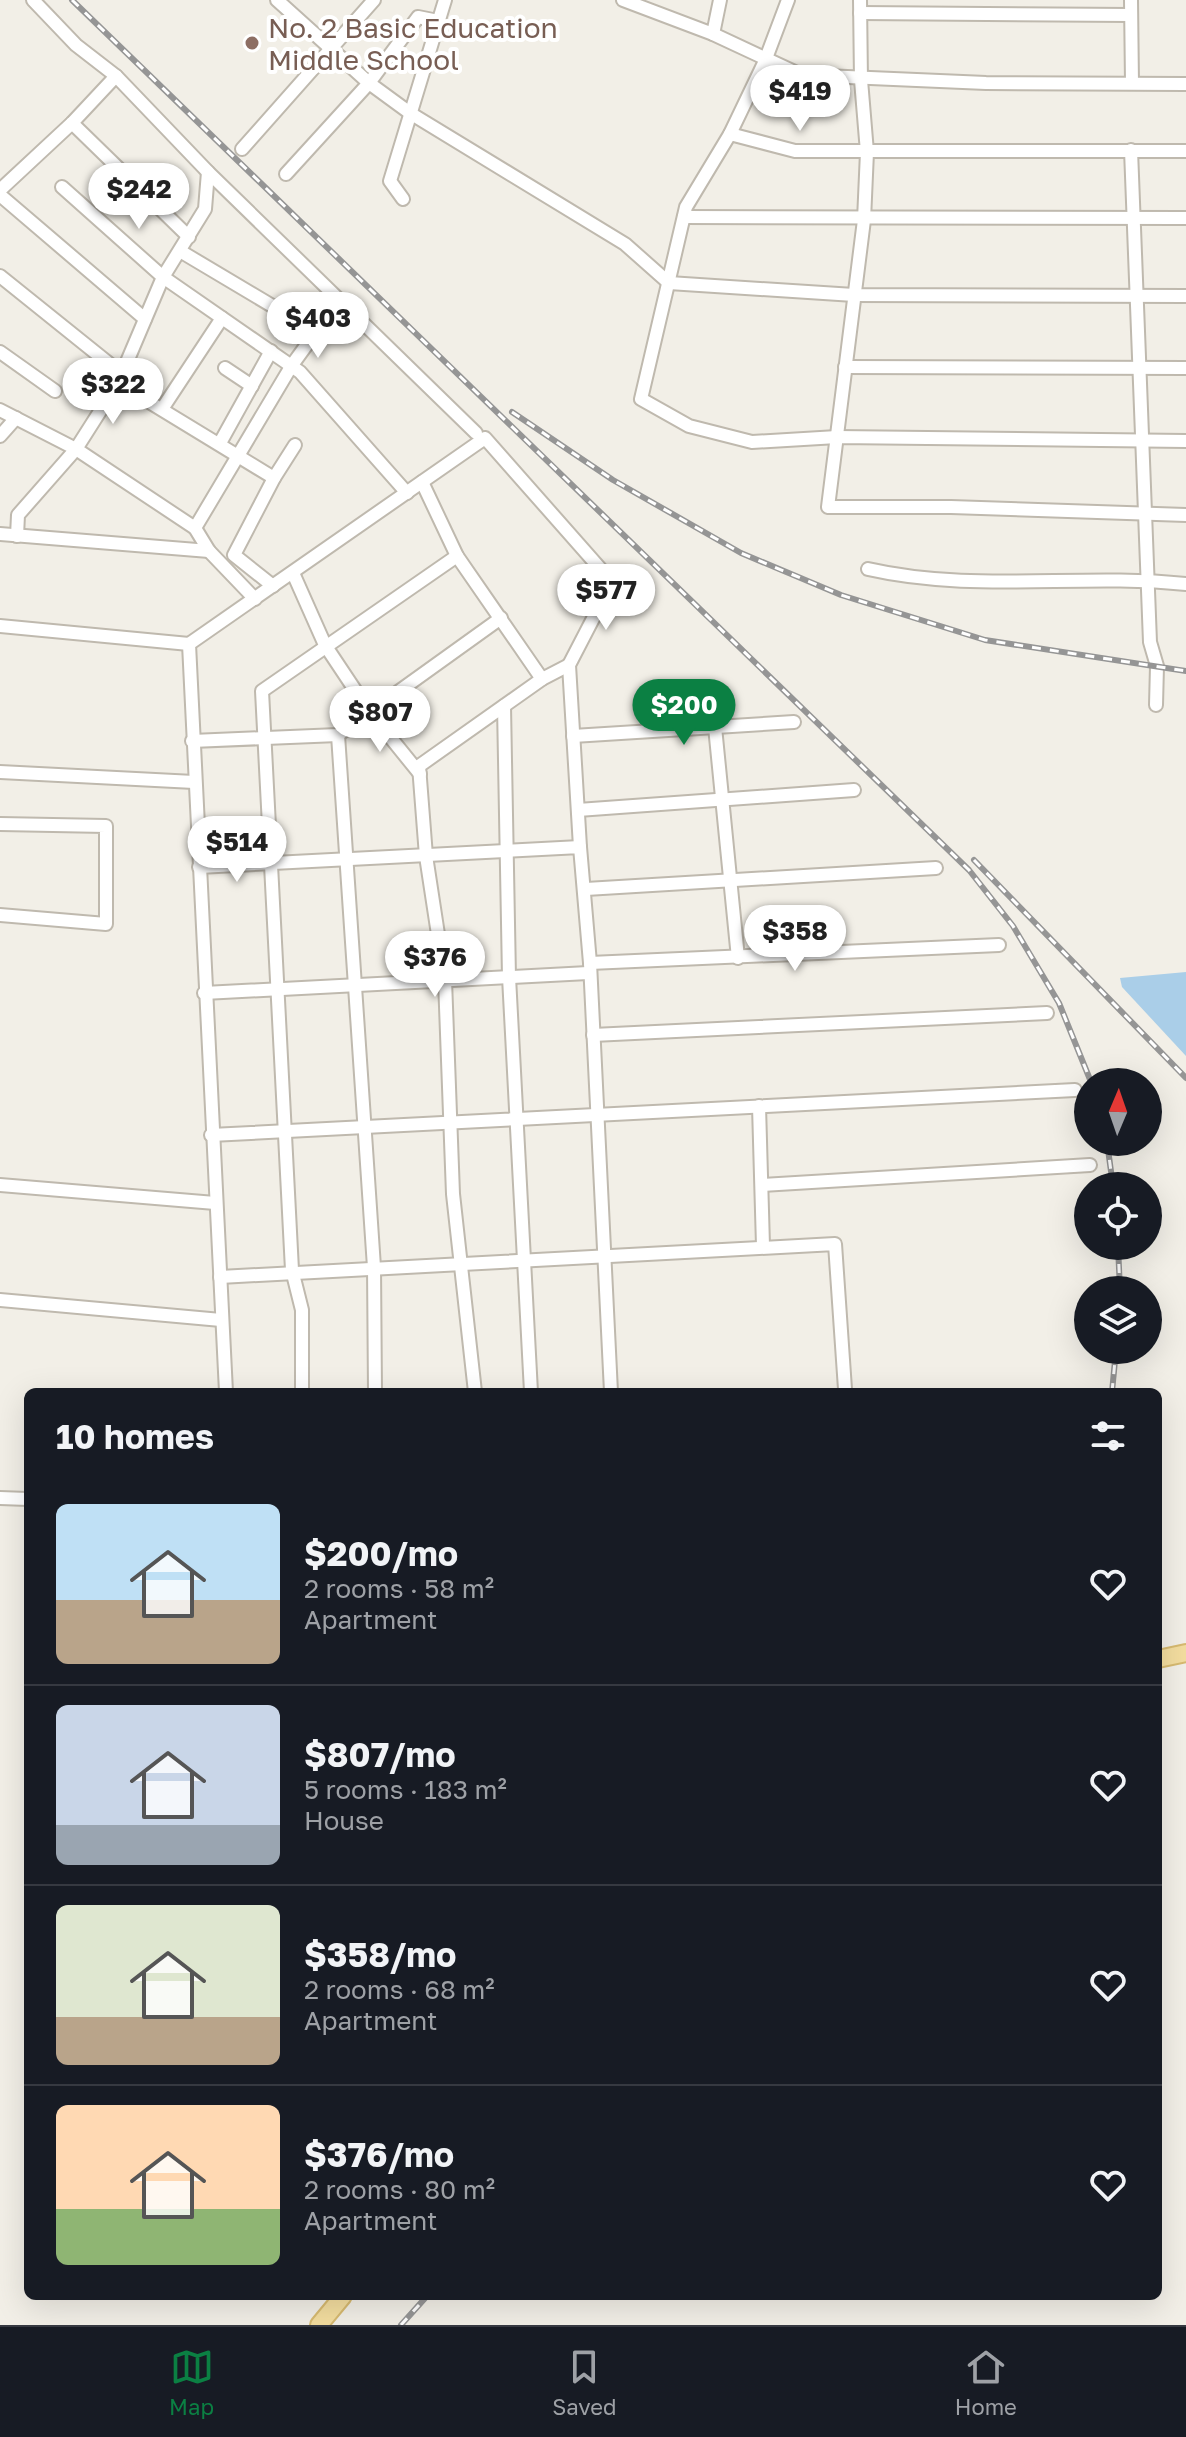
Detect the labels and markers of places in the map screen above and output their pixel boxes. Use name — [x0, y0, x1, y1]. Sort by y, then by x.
place label: No. 2 Basic Education Middle School — [268, 11, 558, 76]
marker: No. 2 Basic Education Middle School — [243, 34, 261, 52]
pin: $419 — [753, 65, 847, 133]
pin: $242 — [92, 163, 186, 231]
pin: $403 — [271, 292, 365, 360]
pin: $322 — [66, 358, 160, 426]
pin: $577 — [559, 564, 653, 632]
pin: $200 — [637, 679, 731, 747]
pin: $807 — [333, 686, 427, 754]
pin: $514 — [190, 816, 284, 884]
pin: $358 — [748, 905, 842, 973]
pin: $376 — [388, 931, 482, 999]

